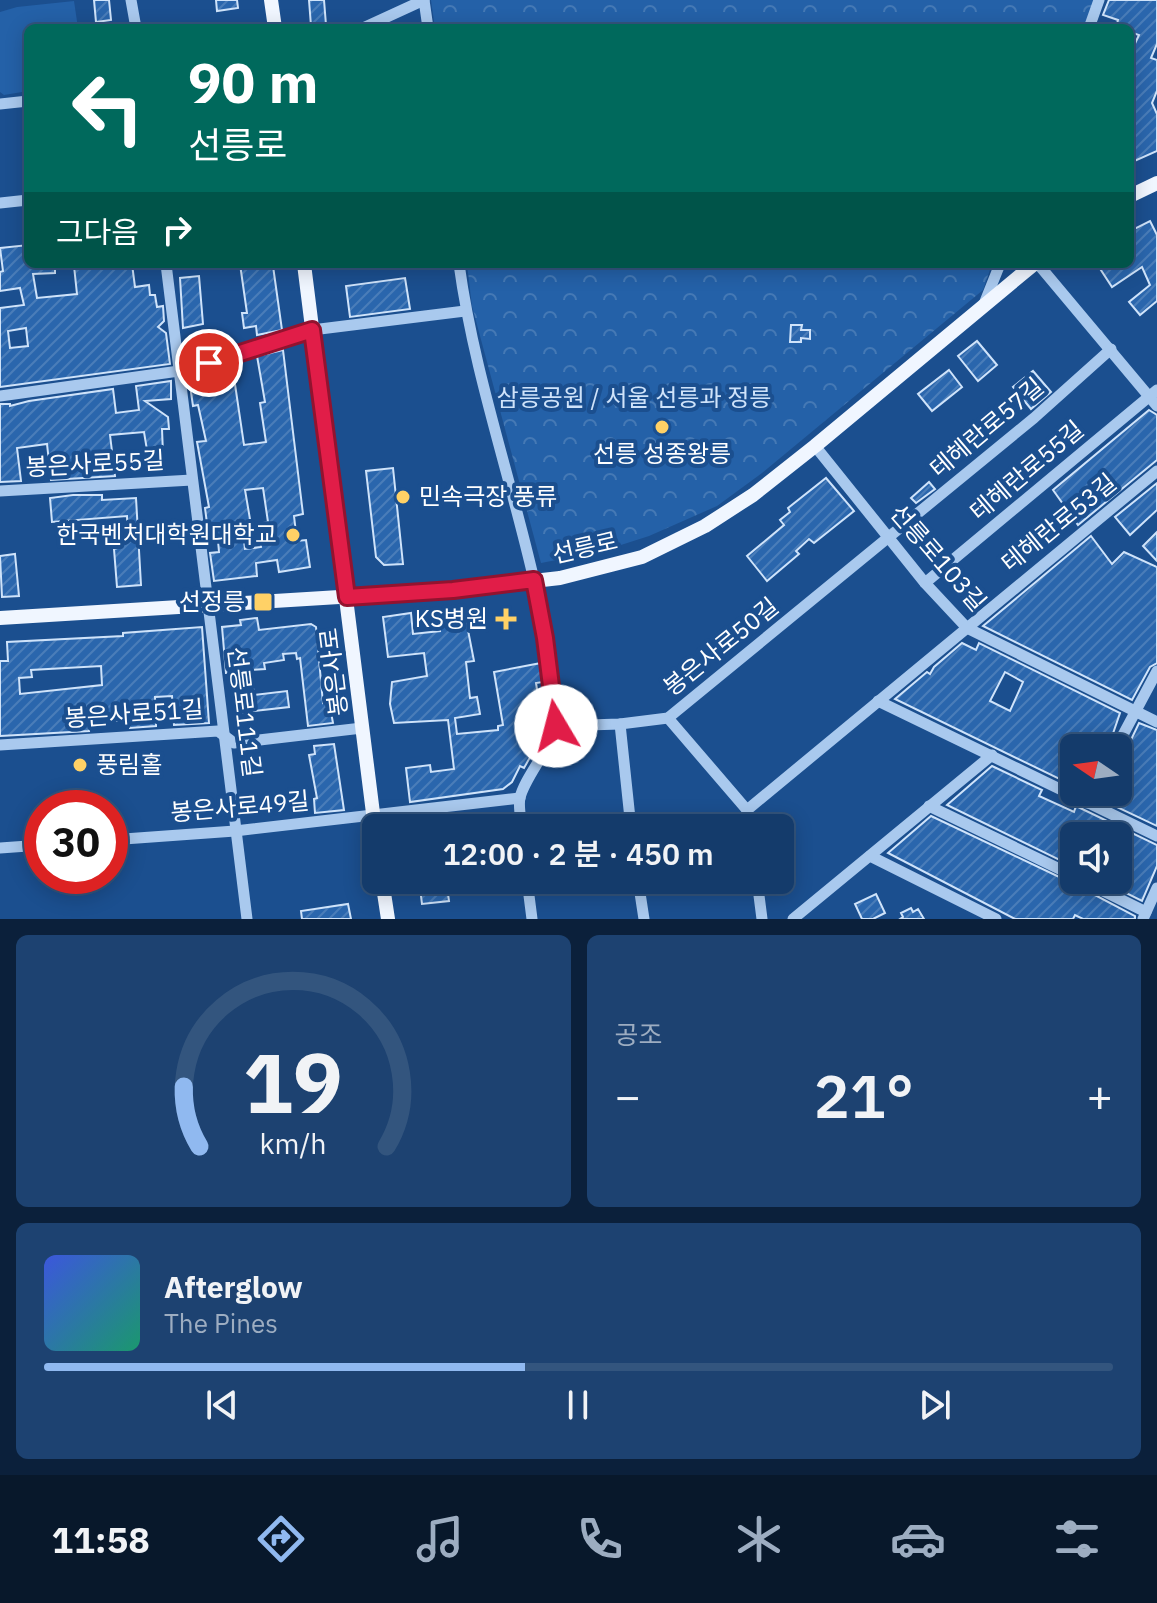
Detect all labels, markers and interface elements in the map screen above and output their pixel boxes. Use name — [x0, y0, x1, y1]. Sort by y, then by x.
text: 90 m — [188, 46, 318, 118]
icon: left — [56, 56, 160, 160]
text: 선릉로 — [188, 121, 287, 168]
icon: right — [155, 208, 199, 252]
text: 그다음 — [56, 212, 139, 251]
pin — [175, 329, 243, 397]
icon: arrive — [187, 341, 231, 385]
street label: 테헤란로57길 — [923, 370, 1050, 484]
park label: 삼릉공원 / 서울 선릉과 정릉 — [497, 381, 771, 413]
street label: 테헤란로55길 — [963, 413, 1090, 527]
marker: 선릉 성종왕릉 — [653, 418, 671, 436]
place label: 선릉 성종왕릉 — [593, 437, 731, 469]
street label: 봉은사로55길 — [25, 443, 165, 483]
street label: 테헤란로53길 — [994, 466, 1123, 578]
place label: 민속극장 풍류 — [419, 480, 557, 512]
marker: 민속극장 풍류 — [394, 488, 412, 506]
street label: 선릉로103길 — [884, 497, 994, 617]
place label: 한국벤처대학원대학교 — [56, 518, 277, 550]
street label: 선릉로 — [549, 524, 621, 570]
marker: 한국벤처대학원대학교 — [284, 526, 302, 544]
place label: 선정릉 — [179, 585, 245, 617]
street label: 봉은사로50길 — [656, 590, 785, 702]
marker: 선정릉 — [252, 591, 274, 613]
place label: KS병원 — [415, 602, 488, 634]
marker: KS병원 — [495, 608, 517, 630]
street label: 봉은사로 — [312, 626, 354, 718]
street label: 선릉로111길 — [221, 645, 269, 779]
position arrow — [514, 684, 598, 768]
street label: 봉은사로51길 — [63, 692, 204, 734]
north arrow — [1060, 734, 1132, 806]
map controls — [1060, 734, 1132, 894]
place label: 풍림홀 — [96, 748, 162, 780]
marker: 풍림홀 — [71, 756, 89, 774]
street label: 봉은사로49길 — [169, 784, 311, 828]
speed limit sign: 30 — [24, 790, 128, 894]
button: sound — [1060, 822, 1132, 894]
text: 12:00 · 2 분 · 450 m — [442, 834, 714, 873]
text: 공조 — [615, 1017, 662, 1051]
text: 19 — [243, 1028, 343, 1136]
text: 21° — [814, 1056, 914, 1135]
text: − — [615, 1067, 641, 1124]
text: + — [1087, 1067, 1113, 1124]
text: km/h — [260, 1125, 327, 1162]
text: Afterglow — [164, 1267, 303, 1306]
text: The Pines — [164, 1306, 278, 1340]
icon: previous — [200, 1383, 244, 1427]
icon: pause — [556, 1383, 600, 1427]
icon: next — [913, 1383, 957, 1427]
icon: directions — [253, 1511, 309, 1567]
icon: music — [412, 1511, 468, 1567]
icon: phone — [572, 1511, 628, 1567]
icon: climate — [731, 1511, 787, 1567]
icon: car — [890, 1511, 946, 1567]
icon: filters — [1049, 1511, 1105, 1567]
text: 11:58 — [52, 1516, 150, 1563]

